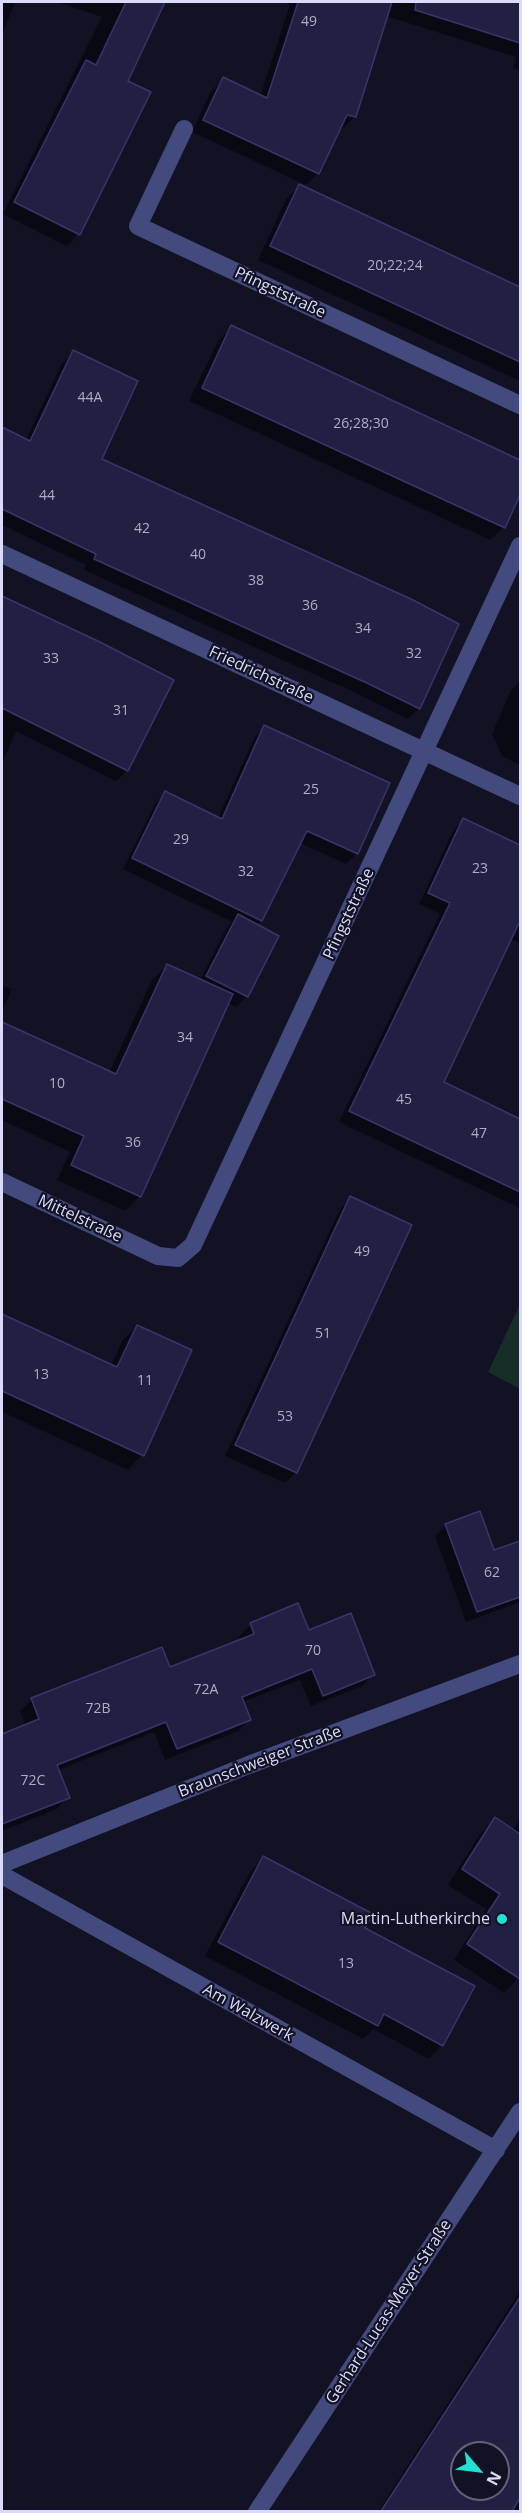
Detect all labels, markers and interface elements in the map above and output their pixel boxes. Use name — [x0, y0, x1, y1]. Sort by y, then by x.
house number: 49 — [301, 14, 317, 30]
house number: 20;22;24 — [367, 258, 423, 274]
street label: Pfingststraße — [231, 263, 329, 323]
house number: 44A — [78, 390, 102, 406]
house number: 26;28;30 — [333, 416, 389, 432]
house number: 44 — [39, 488, 55, 504]
house number: 42 — [134, 521, 150, 537]
house number: 40 — [190, 547, 206, 563]
house number: 38 — [248, 573, 264, 589]
house number: 36 — [302, 598, 318, 614]
house number: 34 — [355, 621, 371, 637]
street label: Friedrichstraße — [206, 642, 316, 708]
house number: 32 — [406, 646, 422, 662]
house number: 33 — [43, 651, 59, 667]
house number: 31 — [113, 703, 129, 719]
house number: 25 — [303, 782, 319, 798]
house number: 29 — [173, 832, 189, 848]
house number: 23 — [472, 861, 488, 877]
house number: 32 — [238, 864, 254, 880]
street label: Pfingststraße — [319, 865, 379, 963]
house number: 34 — [177, 1030, 193, 1046]
house number: 10 — [49, 1076, 65, 1092]
house number: 45 — [396, 1092, 412, 1108]
house number: 47 — [471, 1126, 487, 1142]
house number: 36 — [125, 1135, 141, 1151]
street label: Mittelstraße — [35, 1191, 125, 1247]
house number: 49 — [354, 1244, 370, 1260]
house number: 51 — [315, 1326, 331, 1342]
house number: 13 — [33, 1367, 49, 1383]
house number: 11 — [137, 1373, 153, 1389]
house number: 53 — [277, 1409, 293, 1425]
house number: 62 — [484, 1565, 500, 1581]
house number: 70 — [305, 1643, 321, 1659]
house number: 72A — [194, 1682, 218, 1698]
house number: 72B — [85, 1701, 111, 1717]
street label: Braunschweiger Straße — [176, 1722, 344, 1802]
house number: 72C — [21, 1773, 45, 1789]
place label: Martin-Lutherkirche — [341, 1909, 490, 1929]
marker: Martin-Lutherkirche — [495, 1912, 509, 1926]
house number: 13 — [338, 1956, 354, 1972]
street label: Am Walzwerk — [199, 1980, 297, 2046]
street label: Gerhard-Lucas-Meyer-Straße — [322, 2216, 456, 2408]
north arrow — [450, 2441, 510, 2501]
text: N — [481, 2468, 507, 2489]

